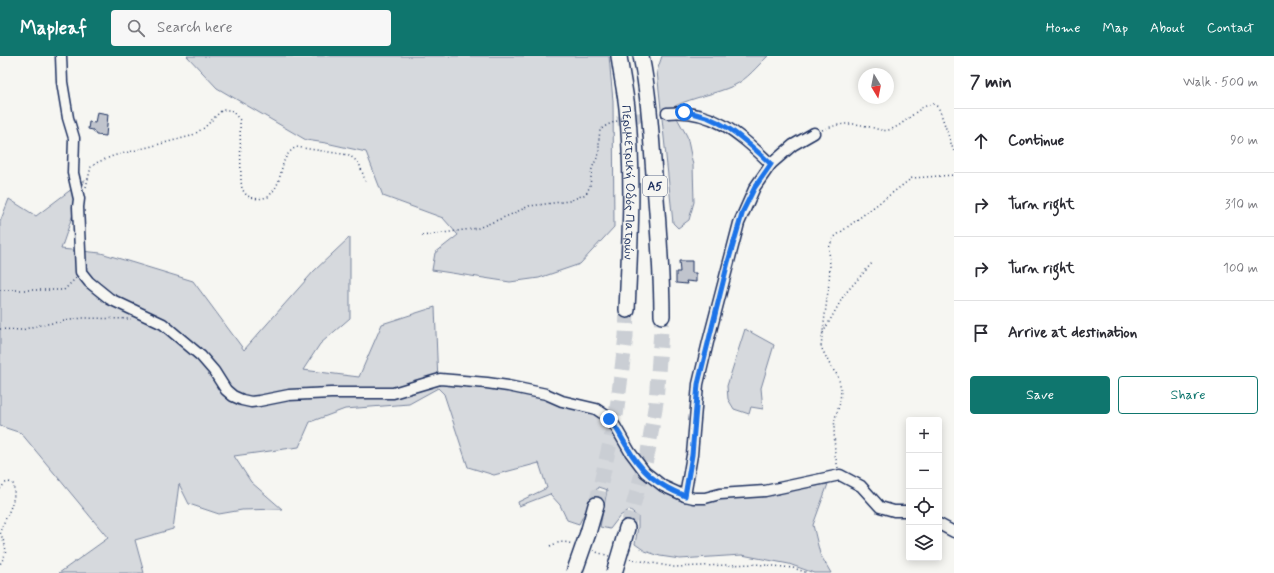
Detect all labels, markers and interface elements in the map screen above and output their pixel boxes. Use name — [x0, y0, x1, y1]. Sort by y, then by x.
search box — [111, 10, 391, 46]
text: Mapleaf — [20, 16, 87, 41]
icon: search — [125, 17, 147, 39]
text: Search here — [157, 18, 233, 38]
text: Home — [1046, 19, 1080, 37]
text: Map — [1102, 19, 1128, 37]
text: About — [1150, 19, 1185, 37]
text: Contact — [1207, 19, 1254, 37]
north arrow — [858, 68, 894, 104]
text: 7 min — [970, 71, 1012, 93]
text: Walk · 500 m — [1183, 74, 1258, 91]
route start — [675, 103, 693, 121]
street label: Περιμετρική Οδός Πατρών — [617, 104, 638, 260]
icon: ahead — [970, 130, 992, 152]
text: Continue — [1008, 131, 1064, 151]
text: 90 m — [1230, 132, 1258, 149]
road number: Α5 — [643, 176, 667, 196]
icon: right — [970, 194, 992, 216]
text: Turn right — [1008, 195, 1075, 215]
text: 310 m — [1225, 196, 1258, 213]
icon: right — [970, 258, 992, 280]
text: Turn right — [1008, 259, 1075, 279]
text: 100 m — [1223, 260, 1258, 277]
icon: arrive — [970, 322, 992, 344]
text: Arrive at destination — [1008, 323, 1137, 343]
button: Save — [970, 376, 1110, 414]
button: Share — [1118, 376, 1258, 414]
route end — [600, 410, 618, 428]
map controls — [906, 417, 942, 561]
button: + — [906, 417, 942, 453]
button: − — [906, 453, 942, 489]
button: locate — [906, 489, 942, 525]
button: layers — [906, 525, 942, 561]

